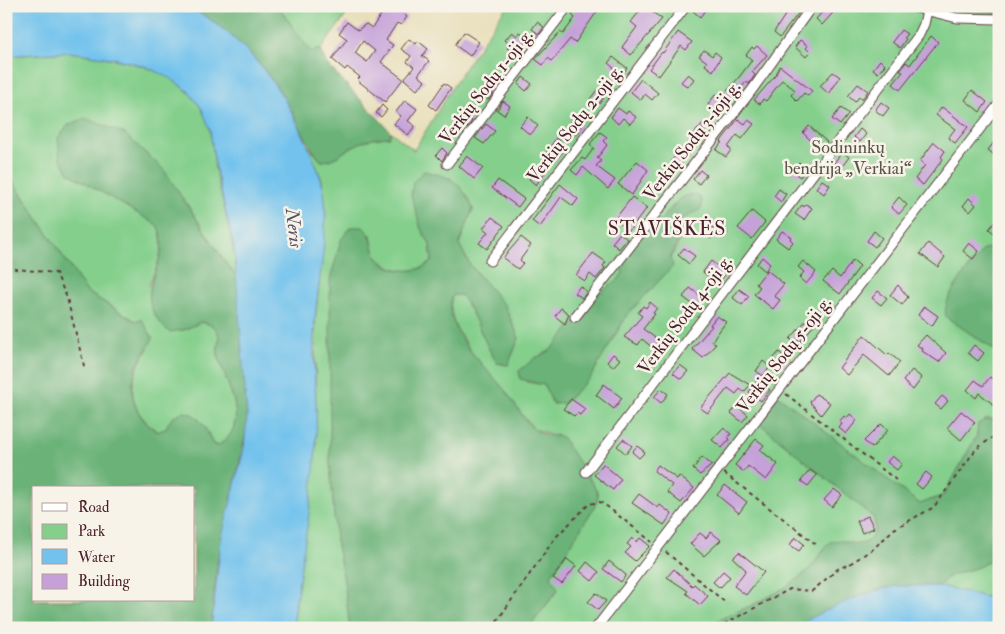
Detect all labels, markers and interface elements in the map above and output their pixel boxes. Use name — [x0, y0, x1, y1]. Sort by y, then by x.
street label: Verkių Sodų 1-oji g. — [434, 25, 538, 149]
street label: Verkių Sodų 2-oji g. — [522, 61, 628, 187]
street label: Verkių Sodų 3-ioji g. — [638, 77, 746, 205]
park label: Sodininkų bendrija „Verkiai“ — [784, 136, 912, 180]
water label: Neris — [280, 206, 308, 250]
district label: STAVIŠKĖS — [608, 215, 726, 241]
street label: Verkių Sodų 4-oji g. — [633, 251, 737, 379]
street label: Verkių Sodų 5-oji g. — [731, 292, 837, 418]
legend — [32, 486, 195, 602]
text: Road — [78, 498, 110, 517]
text: Park — [78, 522, 105, 541]
text: Water — [77, 548, 115, 567]
text: Building — [78, 572, 130, 591]

